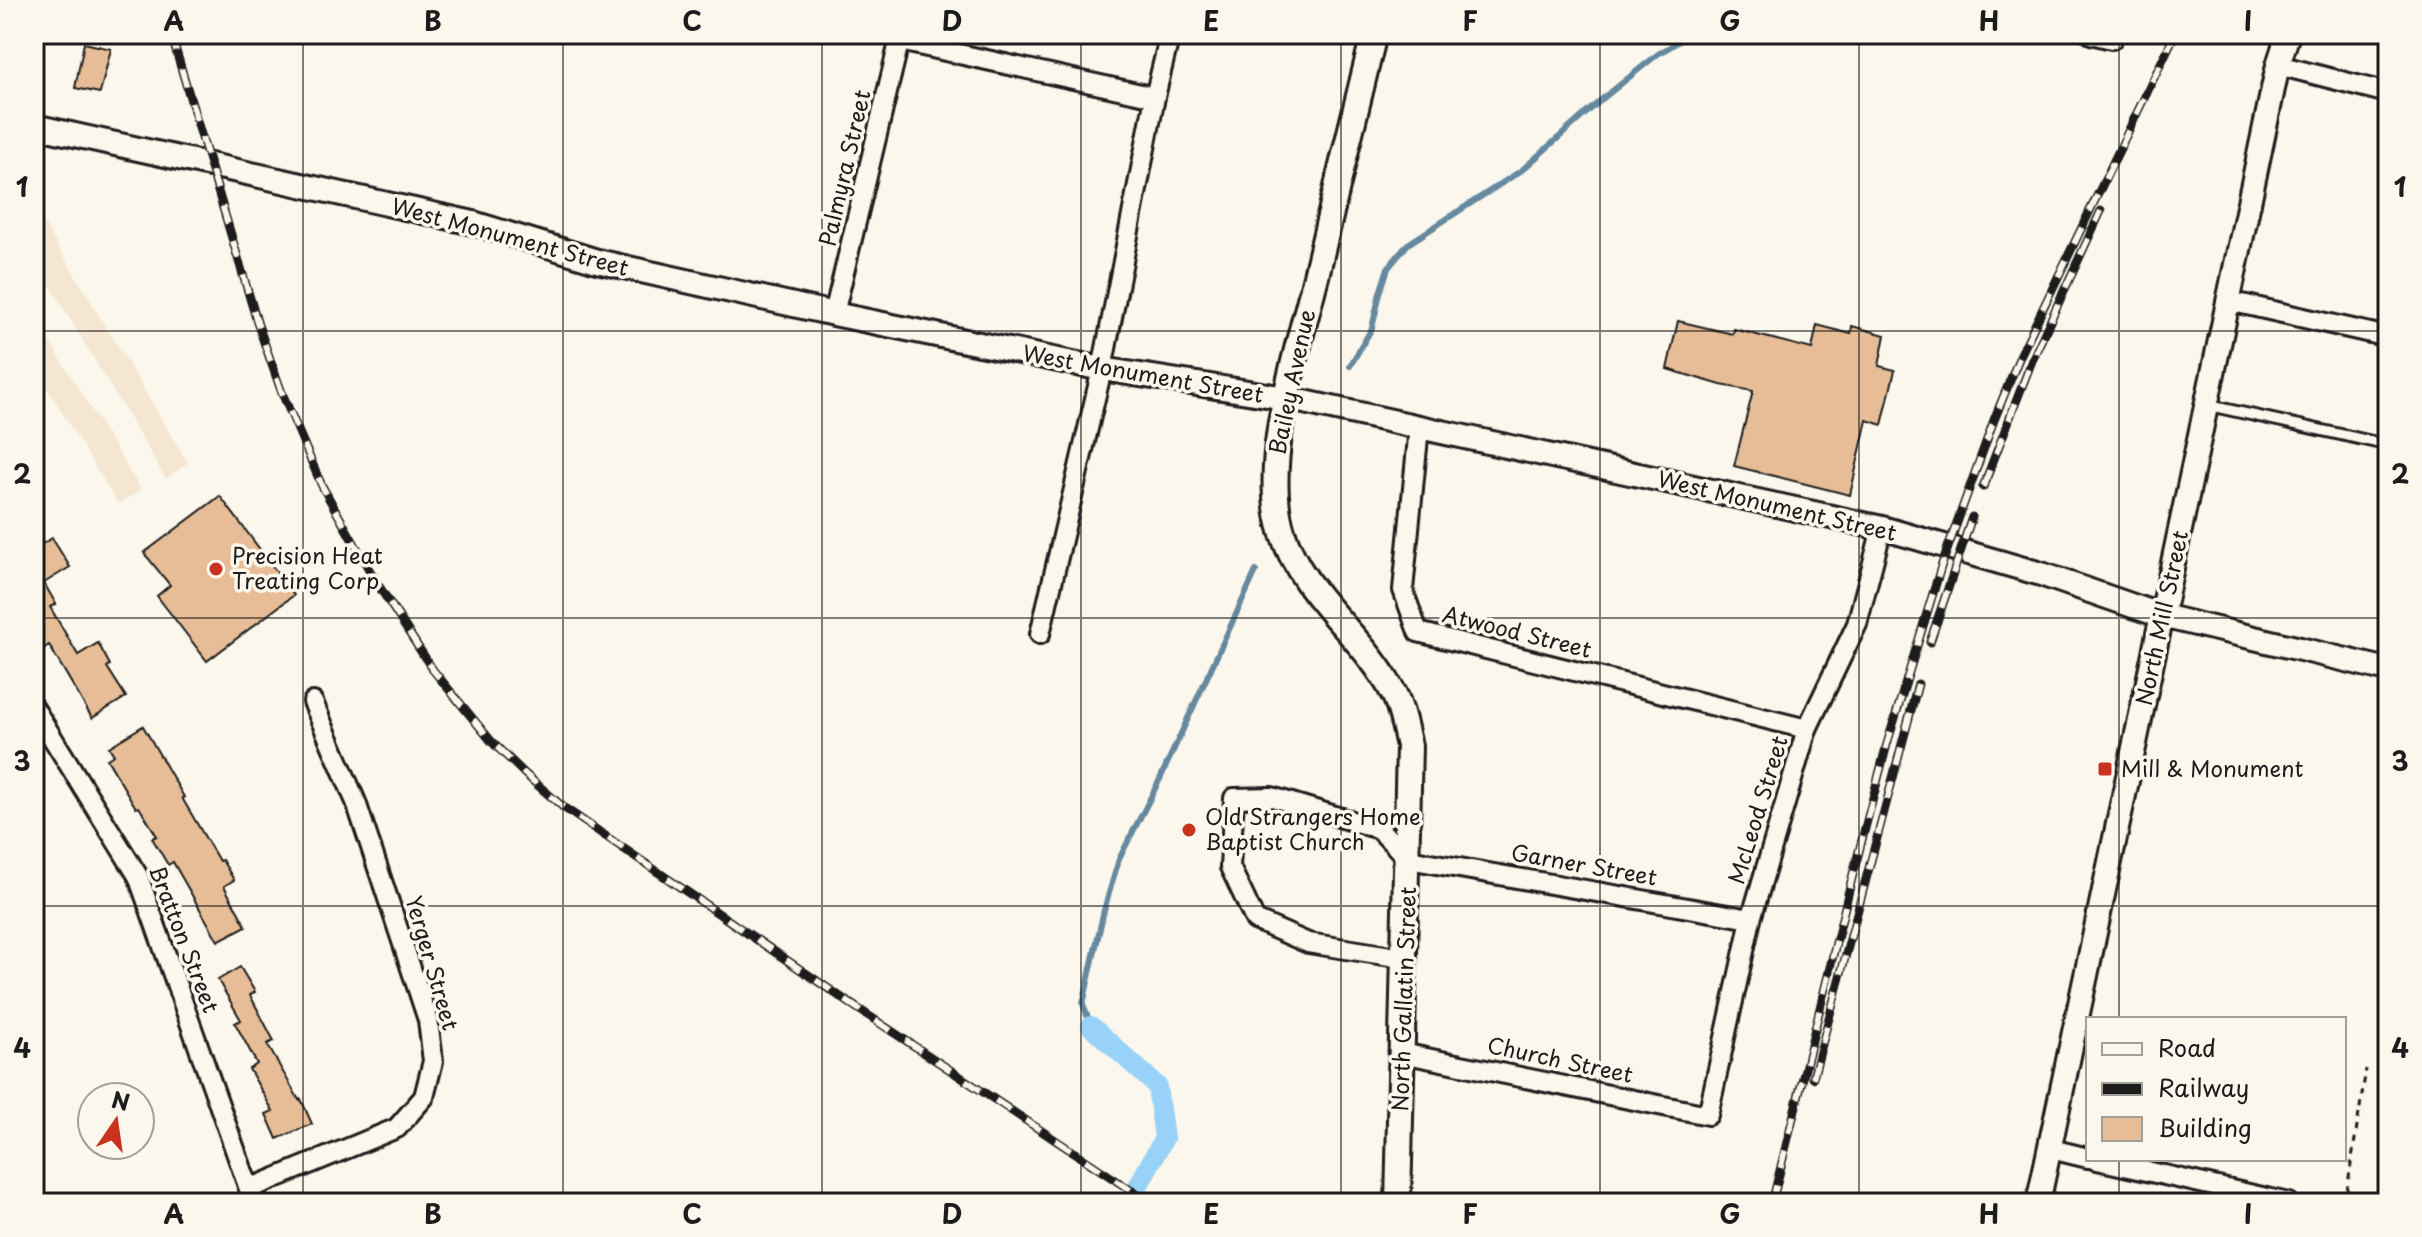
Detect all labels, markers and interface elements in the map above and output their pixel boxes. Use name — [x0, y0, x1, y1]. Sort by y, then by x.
text: A — [164, 1, 184, 40]
text: B — [424, 1, 442, 40]
text: C — [682, 1, 702, 40]
text: D — [942, 1, 962, 40]
text: E — [1203, 1, 1219, 40]
text: F — [1462, 1, 1478, 40]
text: G — [1719, 1, 1741, 40]
text: H — [1979, 1, 1999, 40]
text: I — [2244, 1, 2252, 40]
street label: Palmyra Street — [810, 86, 878, 249]
text: 1 — [16, 167, 28, 206]
text: 1 — [2394, 167, 2406, 206]
street label: West Monument Street — [388, 188, 633, 283]
street label: Bailey Avenue — [1259, 306, 1322, 457]
street label: West Monument Street — [1020, 335, 1266, 410]
text: 2 — [13, 454, 31, 493]
text: 2 — [2391, 454, 2409, 493]
street label: West Monument Street — [1655, 461, 1900, 548]
street label: North Mill Street — [2126, 527, 2195, 708]
place label: Precision Heat Treating Corp — [232, 538, 383, 596]
marker: Precision Heat Treating Corp — [207, 560, 225, 578]
street label: Atwood Street — [1439, 596, 1595, 665]
street label: McLeod Street — [1718, 731, 1795, 888]
text: 3 — [13, 741, 31, 780]
text: 3 — [2391, 741, 2409, 780]
place label: Mill & Monument — [2121, 751, 2303, 784]
marker: Mill & Monument — [2096, 760, 2114, 778]
place label: Old Strangers Home Baptist Church — [1205, 799, 1421, 857]
marker: Old Strangers Home Baptist Church — [1180, 821, 1198, 839]
street label: Garner Street — [1509, 834, 1660, 893]
street label: Bratton Street — [142, 860, 229, 1017]
street label: North Gallatin Street — [1382, 886, 1423, 1112]
street label: Yerger Street — [398, 891, 468, 1034]
legend — [2086, 1017, 2346, 1161]
street label: Church Street — [1484, 1027, 1636, 1090]
text: 4 — [13, 1028, 31, 1067]
text: 4 — [2391, 1028, 2409, 1067]
text: Road — [2158, 1029, 2216, 1065]
text: Railway — [2158, 1069, 2249, 1105]
north arrow — [76, 1081, 156, 1161]
text: N — [109, 1082, 133, 1118]
text: Building — [2158, 1109, 2252, 1145]
text: A — [164, 1194, 184, 1233]
text: B — [424, 1194, 442, 1233]
text: C — [682, 1194, 702, 1233]
text: D — [942, 1194, 962, 1233]
text: E — [1203, 1194, 1219, 1233]
text: F — [1462, 1194, 1478, 1233]
text: G — [1719, 1194, 1741, 1233]
text: H — [1979, 1194, 1999, 1233]
text: I — [2244, 1194, 2252, 1233]

